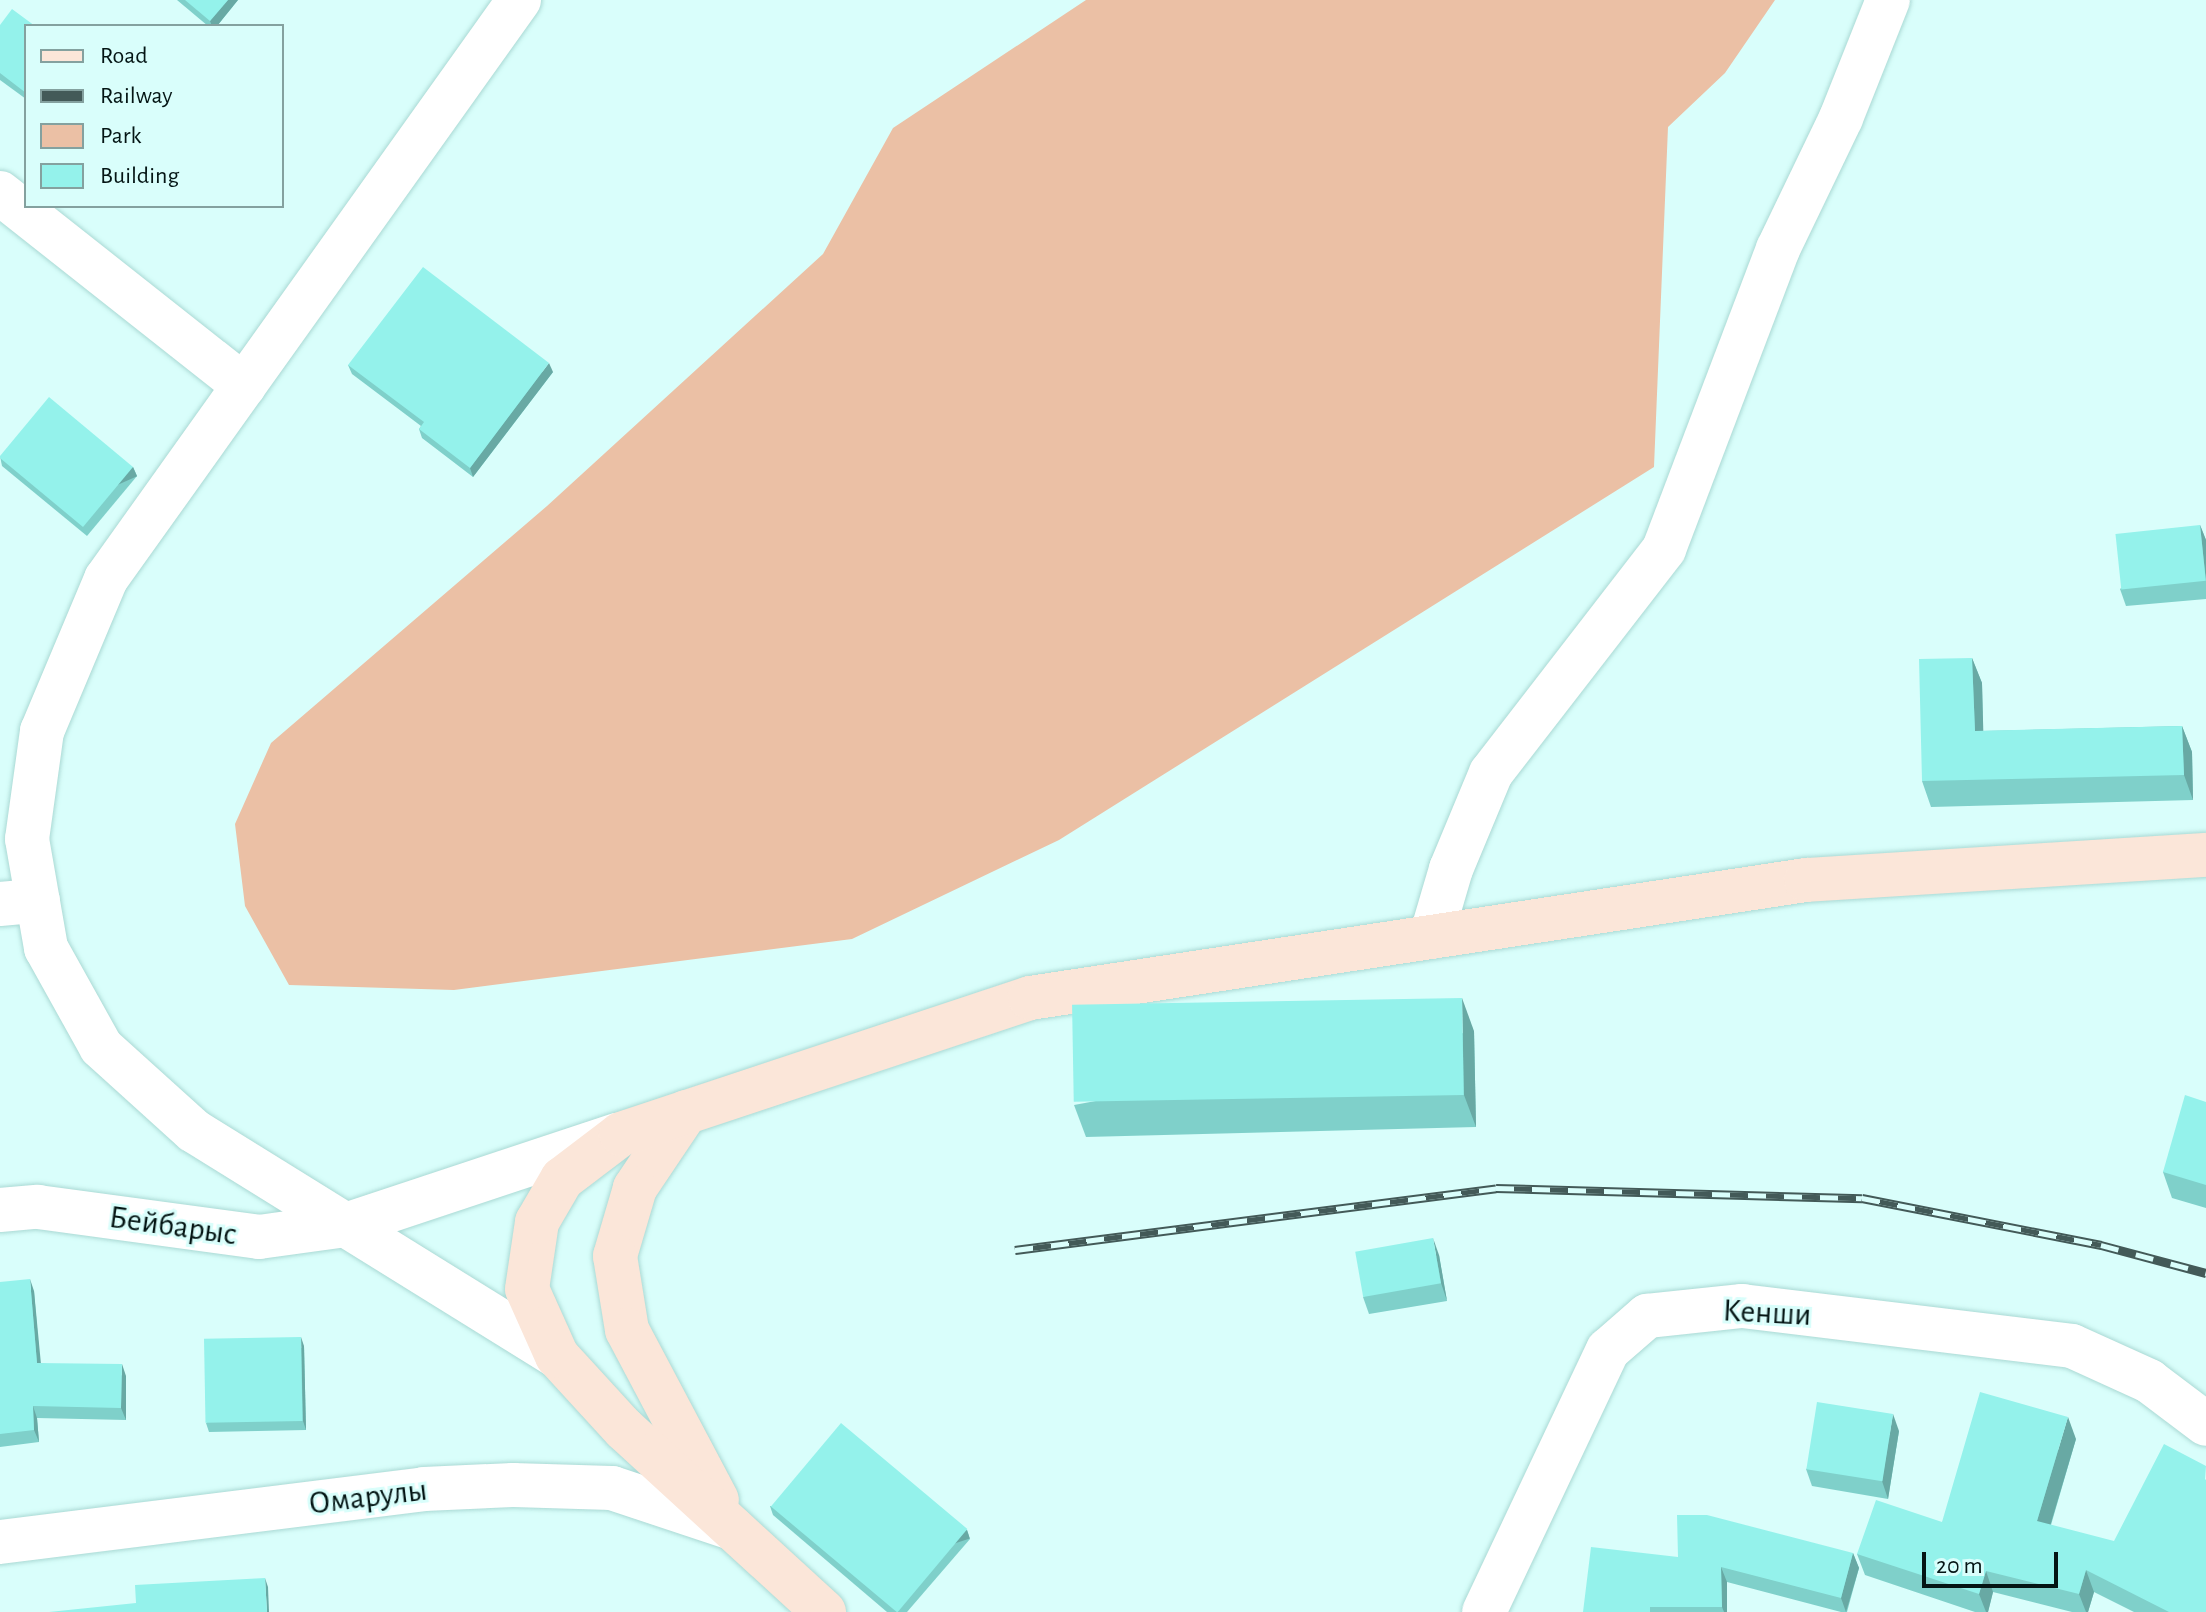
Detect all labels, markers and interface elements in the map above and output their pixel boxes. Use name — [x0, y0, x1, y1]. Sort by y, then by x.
legend — [24, 24, 284, 208]
text: Road — [100, 44, 148, 68]
text: Railway — [100, 84, 172, 108]
text: Park — [100, 124, 141, 148]
text: Building — [100, 164, 179, 188]
street label: Бейбарыс — [107, 1198, 239, 1254]
street label: Кенши — [1722, 1292, 1812, 1334]
street label: Омарулы — [307, 1471, 429, 1523]
scale bar — [1926, 1536, 2062, 1586]
text: 20 m — [1936, 1554, 1983, 1578]

